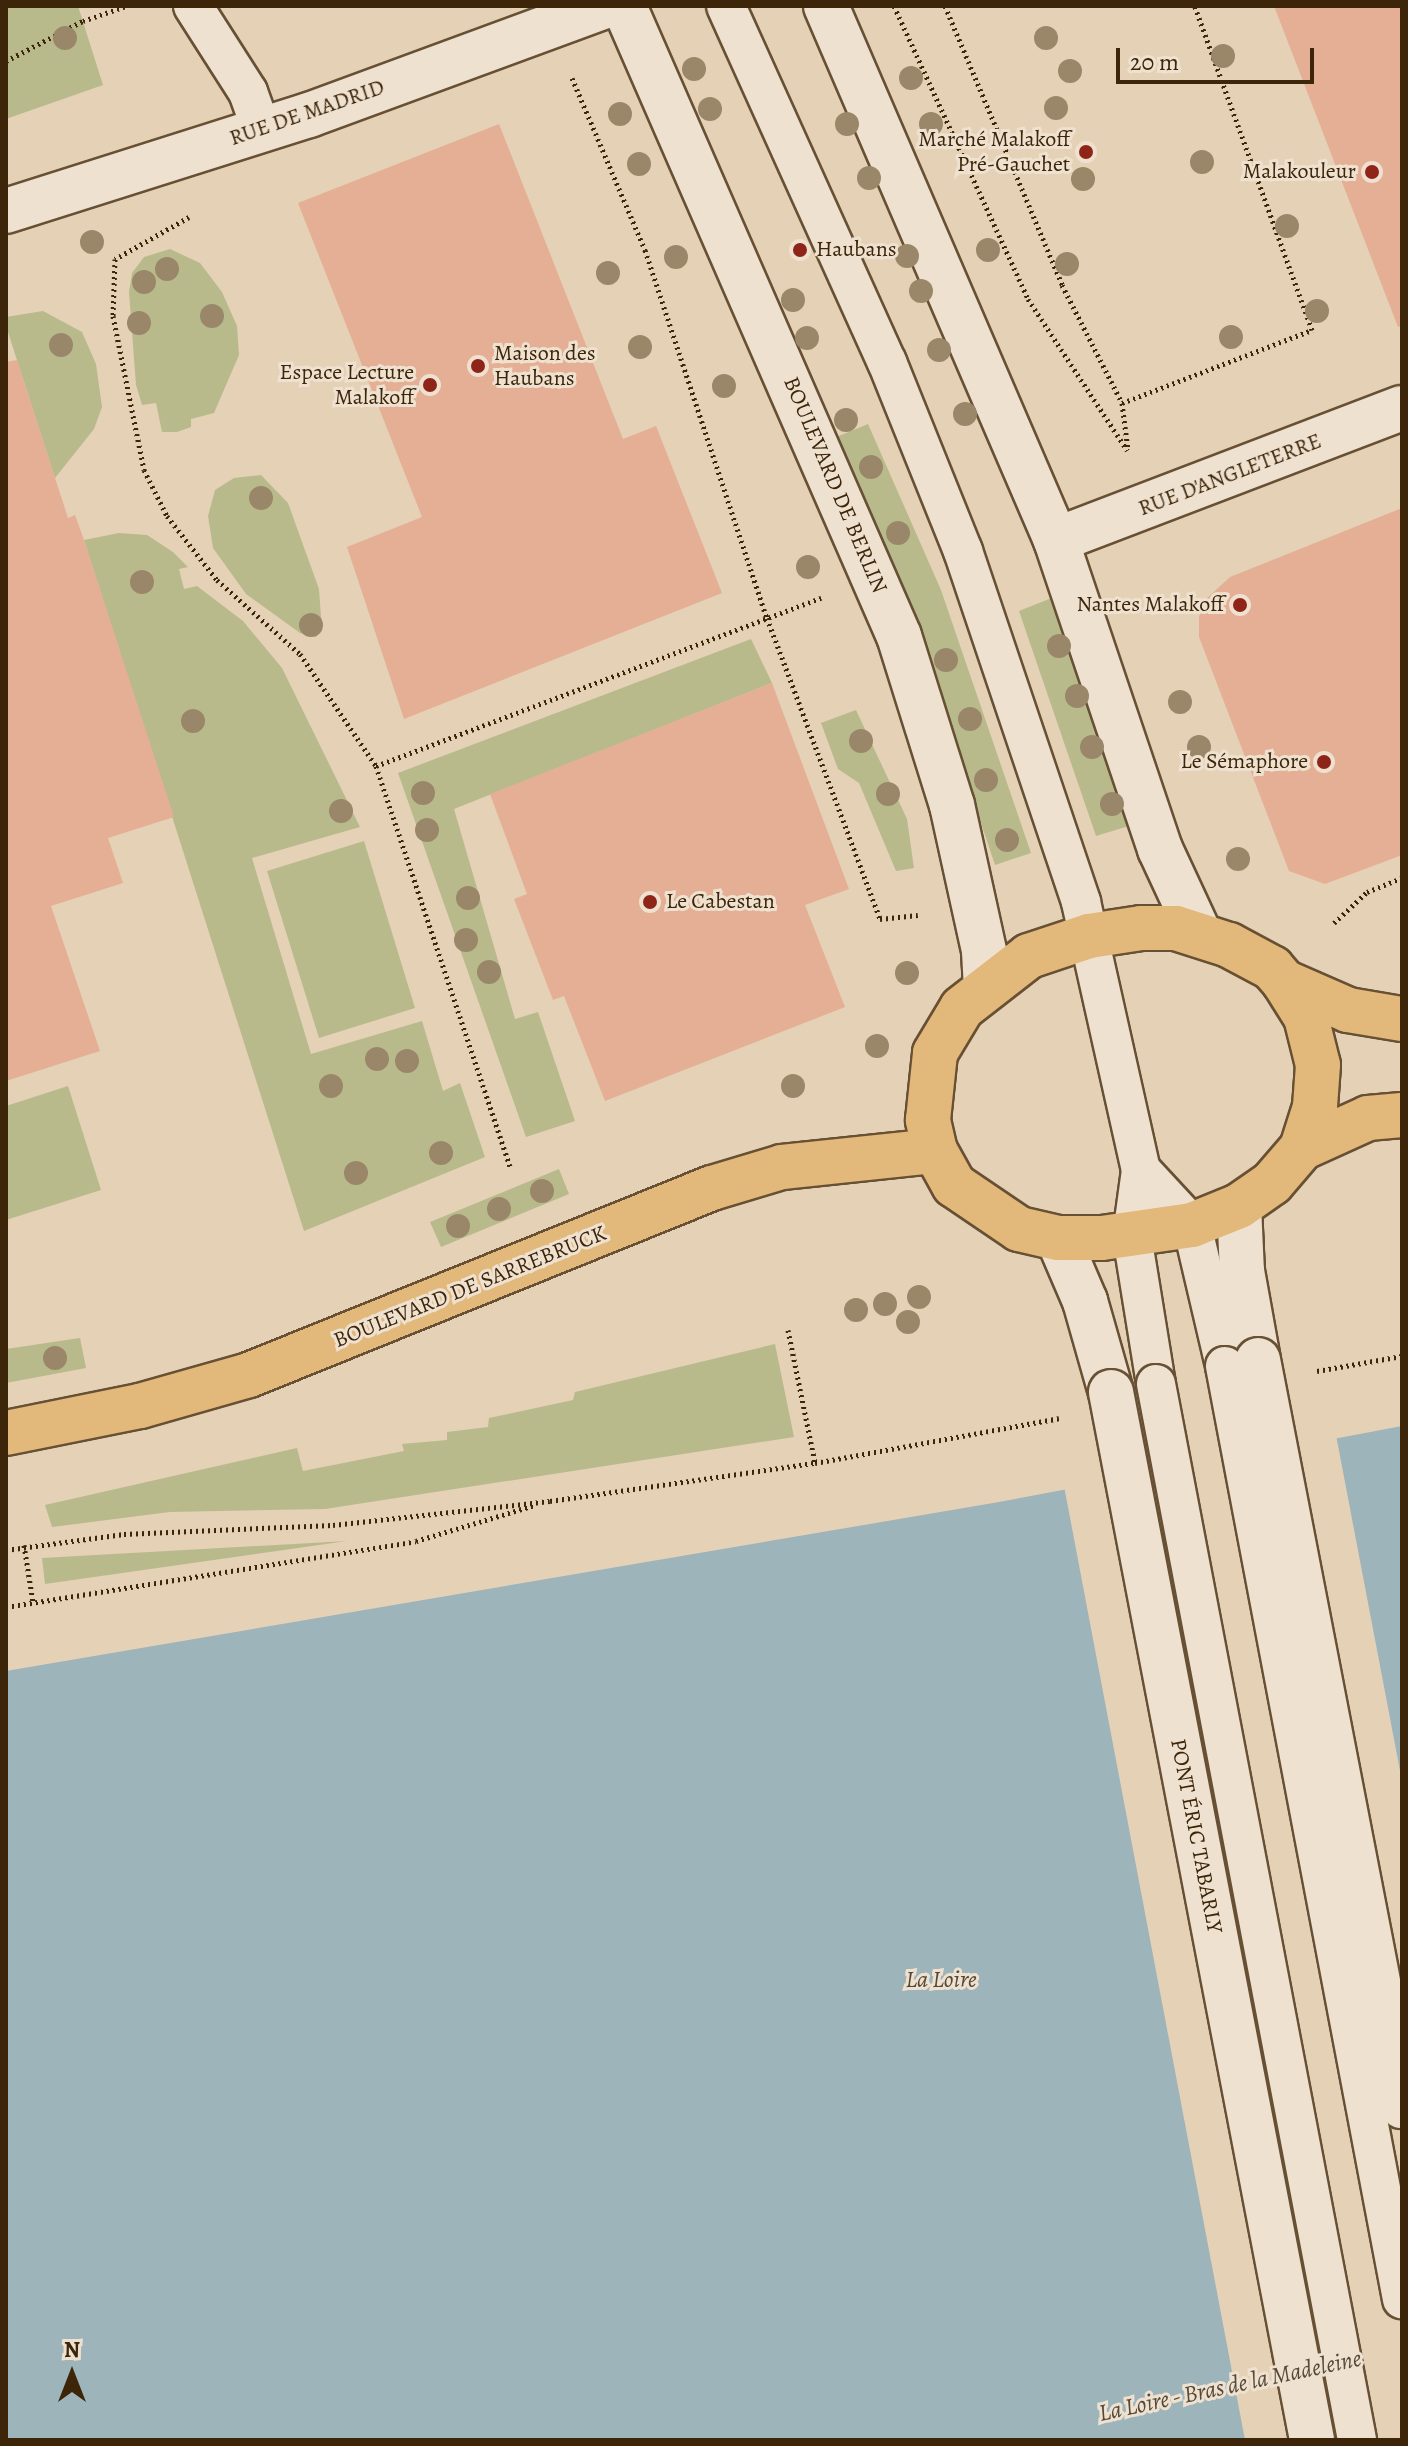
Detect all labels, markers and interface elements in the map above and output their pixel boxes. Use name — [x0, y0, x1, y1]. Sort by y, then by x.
scale bar — [1120, 32, 1318, 82]
text: 20 m — [1130, 46, 1179, 78]
street label: RUE DE MADRID — [226, 74, 388, 152]
place label: Marché Malakoff Pré-Gauchet — [918, 126, 1070, 178]
marker: Marché Malakoff Pré-Gauchet — [1077, 143, 1095, 161]
place label: Malakouleur — [1243, 159, 1356, 185]
marker: Malakouleur — [1363, 163, 1381, 181]
place label: Haubans — [816, 237, 897, 263]
marker: Haubans — [791, 241, 809, 259]
place label: Maison des Haubans — [494, 340, 596, 392]
marker: Maison des Haubans — [469, 357, 487, 375]
place label: Espace Lecture Malakoff — [280, 359, 414, 410]
street label: BOULEVARD DE BERLIN — [777, 373, 893, 597]
marker: Espace Lecture Malakoff — [421, 376, 439, 394]
street label: RUE D'ANGLETERRE — [1135, 428, 1325, 522]
place label: Nantes Malakoff — [1076, 592, 1224, 618]
marker: Nantes Malakoff — [1231, 596, 1249, 614]
place label: Le Sémaphore — [1181, 749, 1308, 775]
marker: Le Sémaphore — [1315, 753, 1333, 771]
place label: Le Cabestan — [666, 889, 775, 915]
marker: Le Cabestan — [641, 893, 659, 911]
street label: BOULEVARD DE SARREBRUCK — [330, 1220, 610, 1354]
street label: PONT ÉRIC TABARLY — [1164, 1737, 1228, 1935]
water label: La Loire — [905, 1966, 977, 1994]
north arrow — [32, 2334, 112, 2414]
text: N — [64, 2335, 80, 2365]
water label: La Loire - Bras de la Madeleine — [1096, 2344, 1364, 2428]

